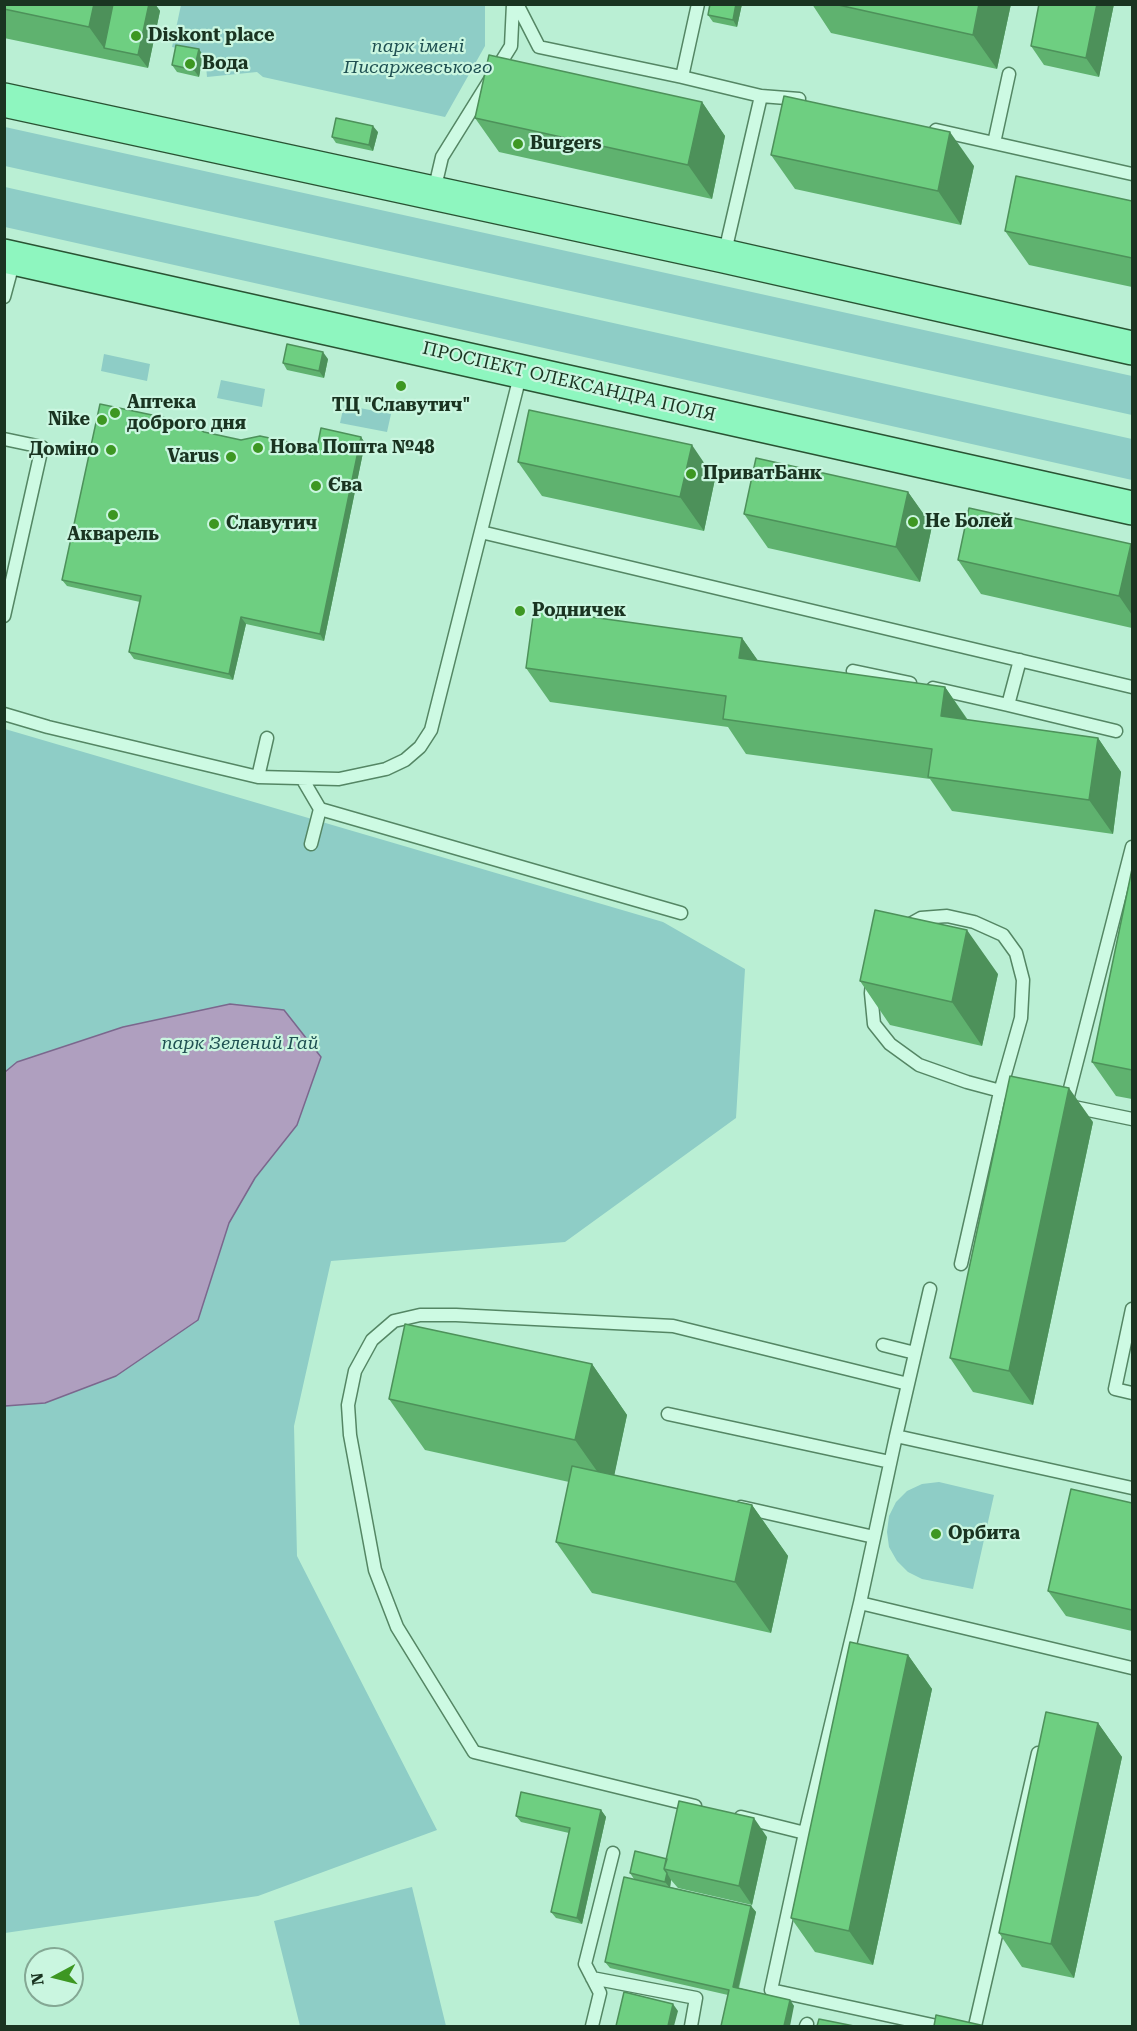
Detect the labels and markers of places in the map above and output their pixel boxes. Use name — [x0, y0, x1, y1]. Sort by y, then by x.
place label: Diskont place — [148, 25, 274, 47]
marker: Diskont place — [129, 29, 143, 43]
place label: Вода — [202, 53, 248, 75]
marker: Вода — [183, 57, 197, 71]
place label: Burgers — [530, 133, 602, 155]
marker: Burgers — [511, 137, 525, 151]
marker: ТЦ "Славутич" — [394, 379, 408, 393]
place label: Аптека доброго дня — [127, 392, 246, 434]
place label: ТЦ "Славутич" — [332, 395, 470, 417]
marker: Аптека доброго дня — [108, 406, 122, 420]
place label: Nike — [48, 409, 90, 431]
marker: Nike — [95, 413, 109, 427]
place label: Нова Пошта №48 — [270, 437, 435, 459]
place label: Доміно — [29, 439, 99, 461]
marker: Нова Пошта №48 — [251, 441, 265, 455]
marker: Доміно — [104, 443, 118, 457]
place label: Varus — [167, 446, 219, 468]
marker: Varus — [224, 450, 238, 464]
place label: ПриватБанк — [703, 463, 822, 485]
marker: ПриватБанк — [684, 467, 698, 481]
place label: Єва — [328, 475, 362, 497]
marker: Єва — [309, 479, 323, 493]
marker: Акварель — [106, 508, 120, 522]
place label: Не Болей — [925, 511, 1013, 533]
place label: Славутич — [226, 513, 317, 535]
marker: Не Болей — [906, 515, 920, 529]
marker: Славутич — [207, 517, 221, 531]
place label: Акварель — [67, 524, 159, 546]
place label: Родничек — [532, 600, 626, 622]
marker: Родничек — [513, 604, 527, 618]
place label: Орбита — [948, 1523, 1020, 1545]
marker: Орбита — [929, 1527, 943, 1541]

